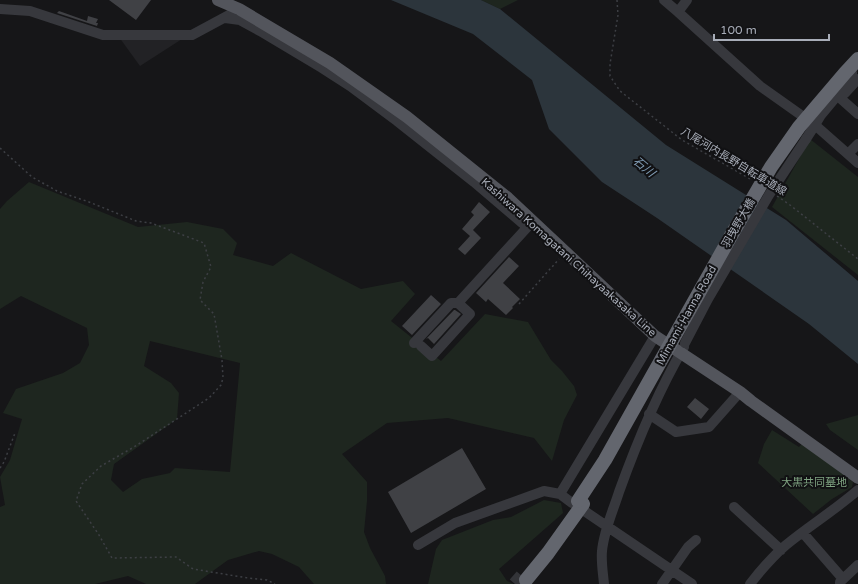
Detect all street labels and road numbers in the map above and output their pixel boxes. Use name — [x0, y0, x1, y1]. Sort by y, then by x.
street label: 八尾河内長野自転車道線 — [679, 125, 789, 198]
street label: Kashiwara Komagatani Chihayaakasaka Line — [479, 175, 659, 339]
street label: 羽曳野大橋 — [719, 196, 758, 250]
street label: Mimami-Hanna Road — [654, 263, 719, 367]

